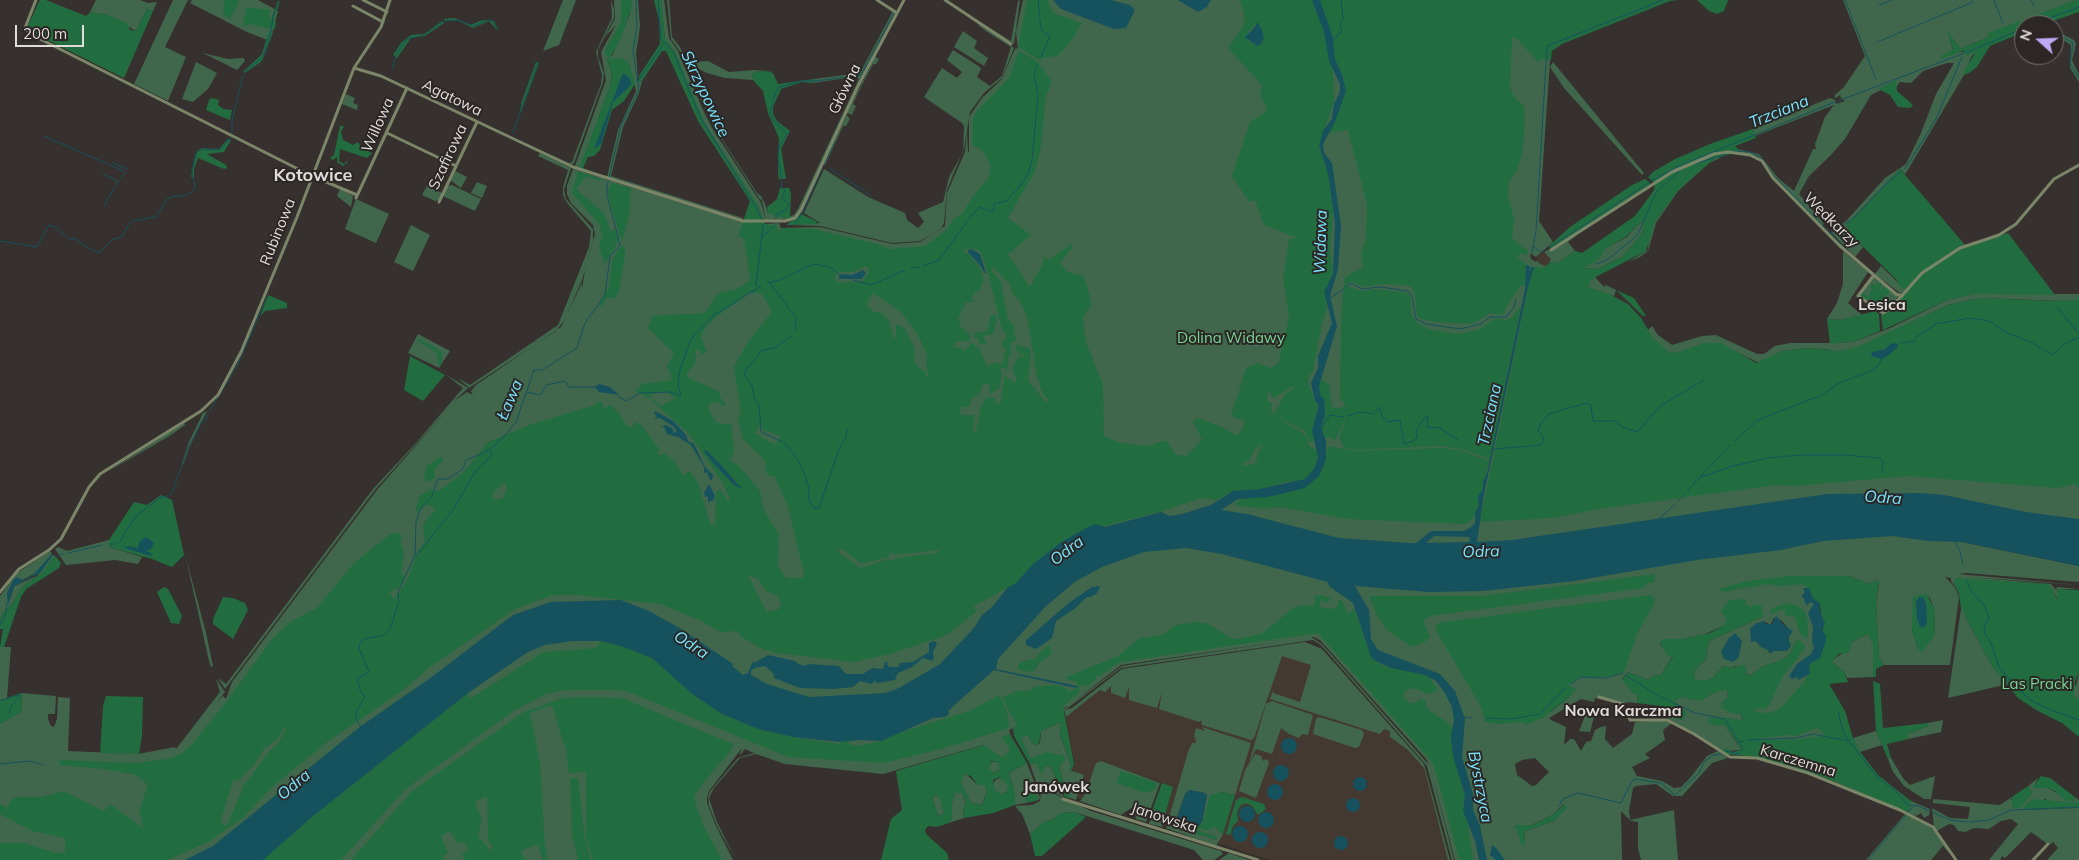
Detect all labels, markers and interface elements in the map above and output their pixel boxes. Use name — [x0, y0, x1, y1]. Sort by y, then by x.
scale bar — [18, 15, 86, 47]
north arrow — [2014, 15, 2064, 65]
text: 200 m — [23, 24, 67, 43]
text: N — [2016, 27, 2036, 43]
water label: Skrzypowice — [677, 48, 733, 140]
street label: Główna — [825, 61, 865, 117]
street label: Agatowa — [419, 76, 485, 120]
water label: Trzciana — [1746, 91, 1812, 133]
street label: Willowa — [358, 95, 398, 155]
street label: Szafirowa — [425, 121, 471, 193]
district label: Kotowice — [274, 165, 352, 187]
street label: Wędkarzy — [1800, 189, 1862, 251]
street label: Rubinowa — [256, 196, 300, 268]
water label: Widawa — [1310, 210, 1332, 274]
district label: Lesica — [1858, 295, 1906, 315]
park label: Dolina Widawy — [1177, 329, 1285, 347]
water label: Ława — [493, 377, 527, 423]
water label: Trzciana — [1474, 382, 1506, 448]
water label: Odra — [1864, 487, 1902, 509]
water label: Odra — [1046, 532, 1088, 570]
water label: Odra — [1462, 542, 1500, 562]
water label: Odra — [670, 627, 712, 663]
park label: Las Pracki — [2001, 675, 2073, 693]
district label: Nowa Karczma — [1564, 701, 1682, 721]
street label: Karczemna — [1758, 741, 1838, 781]
water label: Bystrzyca — [1464, 750, 1496, 824]
water label: Odra — [274, 766, 314, 804]
district label: Janówek — [1023, 777, 1089, 797]
street label: Janowska — [1129, 799, 1199, 837]

